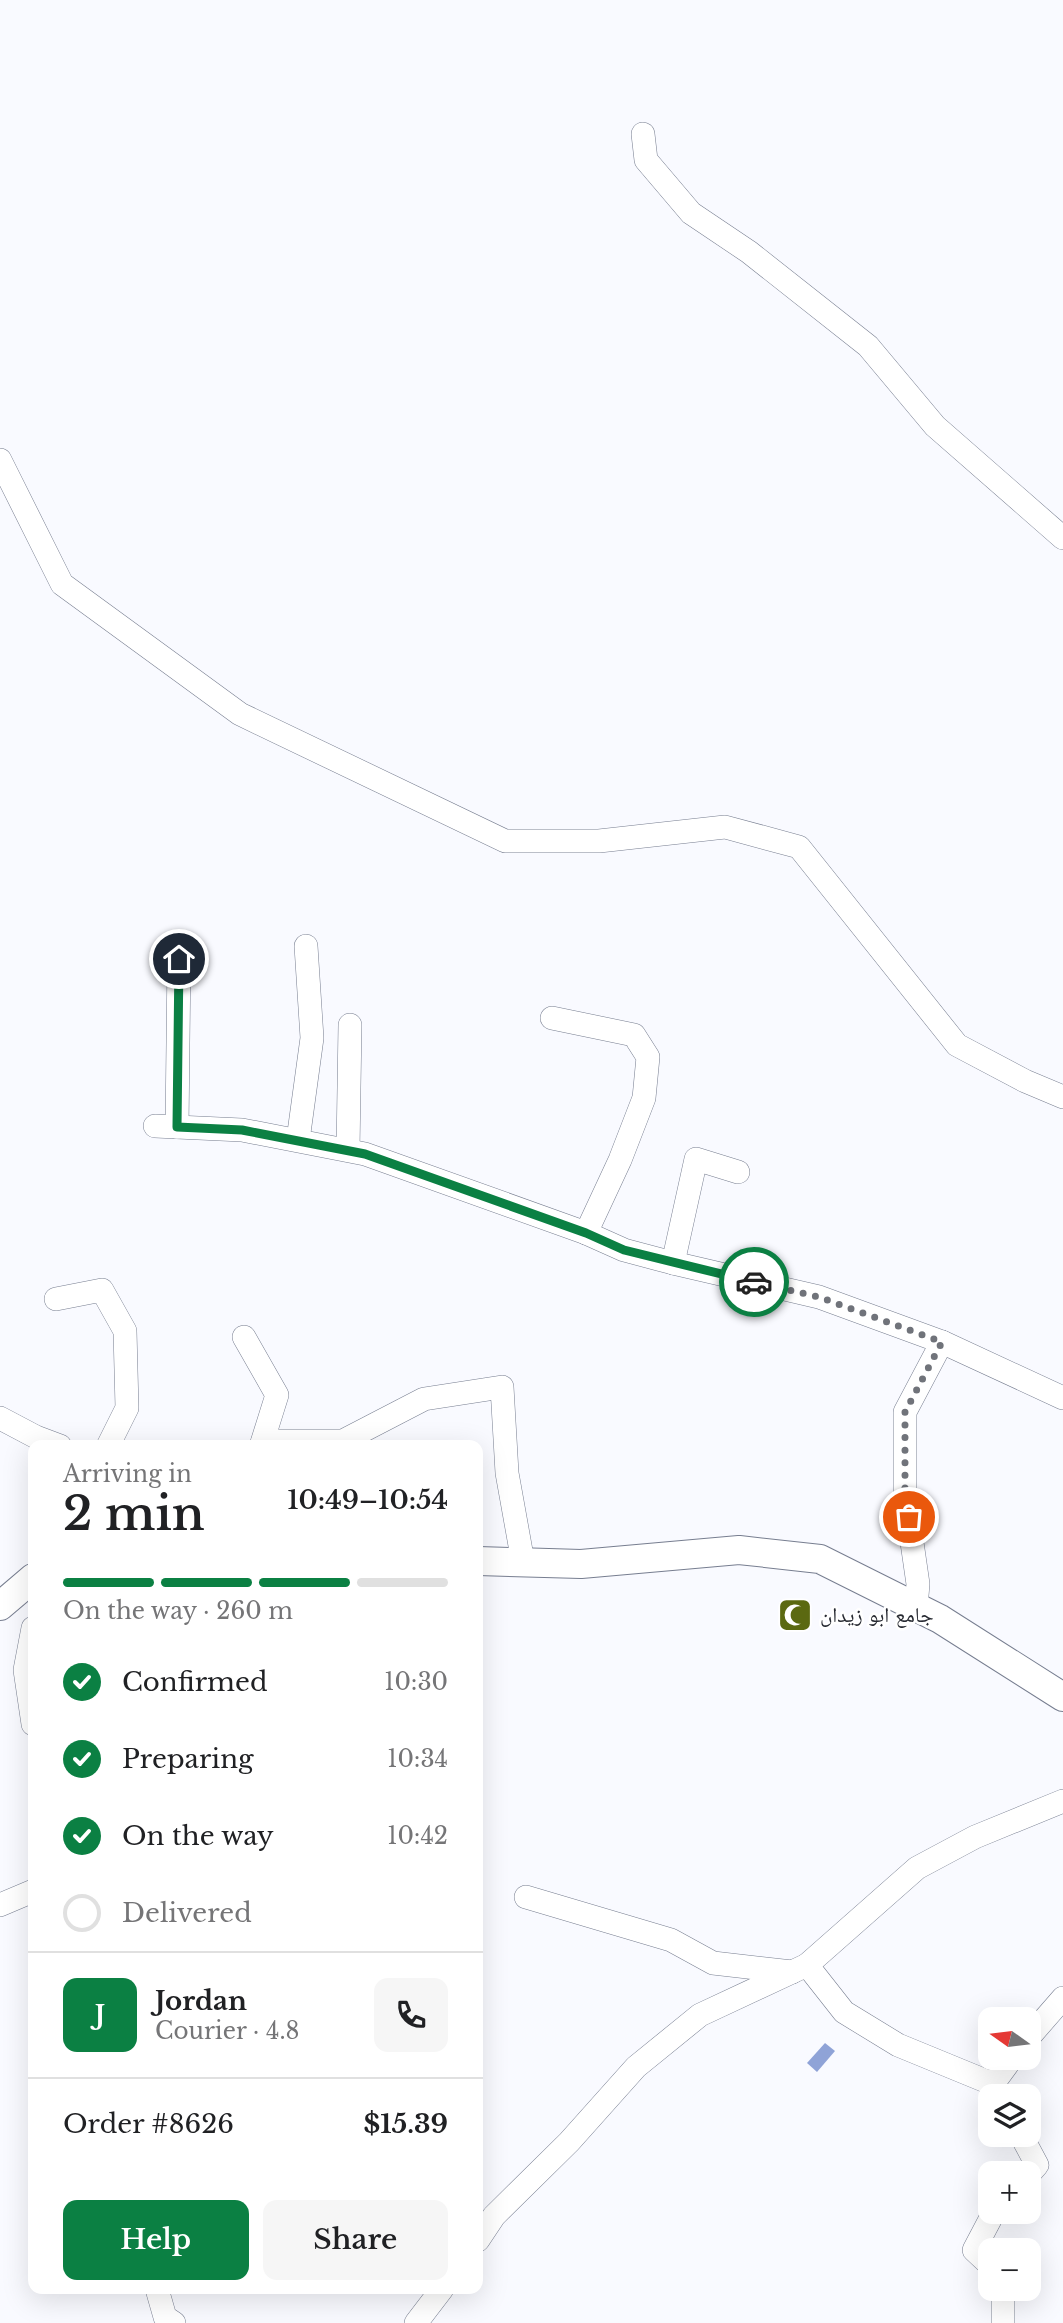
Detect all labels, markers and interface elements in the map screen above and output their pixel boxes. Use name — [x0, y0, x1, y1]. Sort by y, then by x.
pin — [149, 929, 209, 989]
icon: home — [160, 940, 198, 978]
courier — [719, 1247, 789, 1317]
icon: car — [735, 1263, 773, 1301]
text: Arriving in — [63, 1460, 192, 1488]
text: 10:49–10:54 — [287, 1484, 448, 1516]
text: 2 min — [63, 1485, 205, 1542]
pin — [879, 1487, 939, 1547]
icon: bag — [890, 1498, 928, 1536]
mosque icon: جامع ابو زيدان — [776, 1596, 814, 1634]
text: On the way · 260 m — [63, 1597, 293, 1625]
place label: جامع ابو زيدان — [820, 1602, 933, 1628]
icon: check — [63, 1663, 101, 1701]
text: Confirmed — [122, 1666, 267, 1698]
text: 10:30 — [384, 1668, 448, 1696]
icon: check — [63, 1740, 101, 1778]
text: Preparing — [122, 1743, 254, 1775]
text: 10:34 — [387, 1745, 448, 1773]
icon: check — [63, 1817, 101, 1855]
text: On the way — [122, 1820, 274, 1852]
text: 10:42 — [387, 1822, 448, 1850]
text: Delivered — [122, 1897, 252, 1929]
button: phone — [374, 1978, 448, 2052]
text: Jordan — [155, 1985, 247, 2017]
text: J — [95, 1999, 105, 2031]
north arrow — [978, 2007, 1041, 2070]
map controls — [978, 2007, 1041, 2301]
text: Courier · 4.8 — [155, 2017, 300, 2045]
button: layers — [978, 2084, 1041, 2147]
text: Order #8626 — [63, 2108, 234, 2140]
text: $15.39 — [364, 2108, 448, 2140]
button: + — [978, 2161, 1041, 2224]
button: Help — [63, 2200, 249, 2280]
button: Share — [263, 2200, 448, 2280]
button: − — [978, 2238, 1041, 2301]

